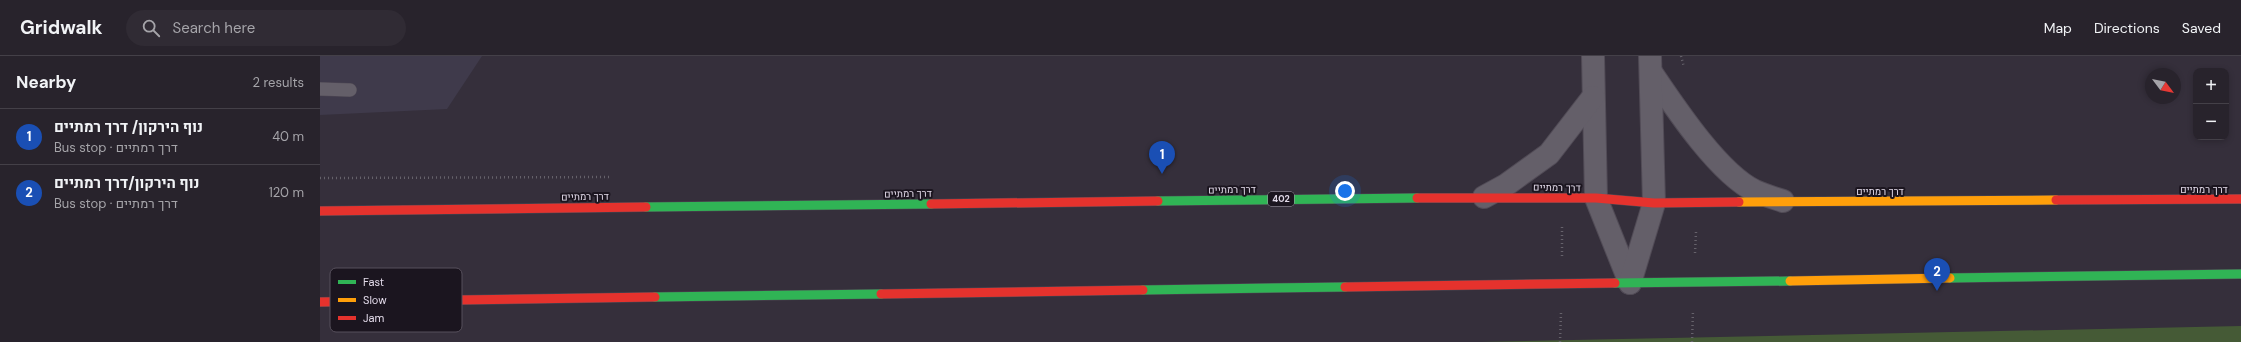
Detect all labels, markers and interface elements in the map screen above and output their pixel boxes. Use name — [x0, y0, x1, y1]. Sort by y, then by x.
search box — [126, 10, 406, 46]
text: Gridwalk — [20, 15, 102, 40]
icon: search — [140, 17, 162, 39]
text: Search here — [172, 18, 255, 38]
text: Map — [2044, 19, 2072, 37]
text: Directions — [2094, 19, 2160, 37]
text: Saved — [2182, 19, 2221, 37]
north arrow — [2145, 68, 2181, 104]
map controls — [2193, 68, 2229, 140]
button: + — [2193, 68, 2229, 104]
text: Nearby — [16, 71, 76, 93]
text: 2 results — [253, 74, 304, 91]
button: − — [2193, 104, 2229, 140]
text: נוף הירקון/ דרך רמתיים — [54, 117, 203, 137]
text: 1 — [27, 128, 31, 145]
text: 40 m — [272, 128, 304, 145]
text: Bus stop · דרך רמתיים — [54, 139, 178, 156]
pin: 1 — [1149, 141, 1175, 174]
text: נוף הירקון/דרך רמתיים — [54, 173, 199, 193]
your location — [1335, 181, 1355, 201]
street label: דרך רמתיים — [1533, 181, 1581, 194]
street label: דרך רמתיים — [1208, 183, 1256, 196]
street label: דרך רמתיים — [2180, 183, 2228, 196]
text: 2 — [25, 184, 33, 201]
text: 120 m — [269, 184, 304, 201]
street label: דרך רמתיים — [1856, 185, 1904, 198]
street label: דרך רמתיים — [884, 187, 932, 200]
street label: דרך רמתיים — [561, 190, 609, 203]
road number: 402 — [1268, 192, 1294, 206]
text: Bus stop · דרך רמתיים — [54, 195, 178, 212]
pin: 2 — [1924, 258, 1950, 291]
legend — [330, 268, 462, 332]
text: Fast — [363, 275, 384, 289]
text: Slow — [363, 293, 387, 307]
text: Jam — [363, 311, 384, 325]

